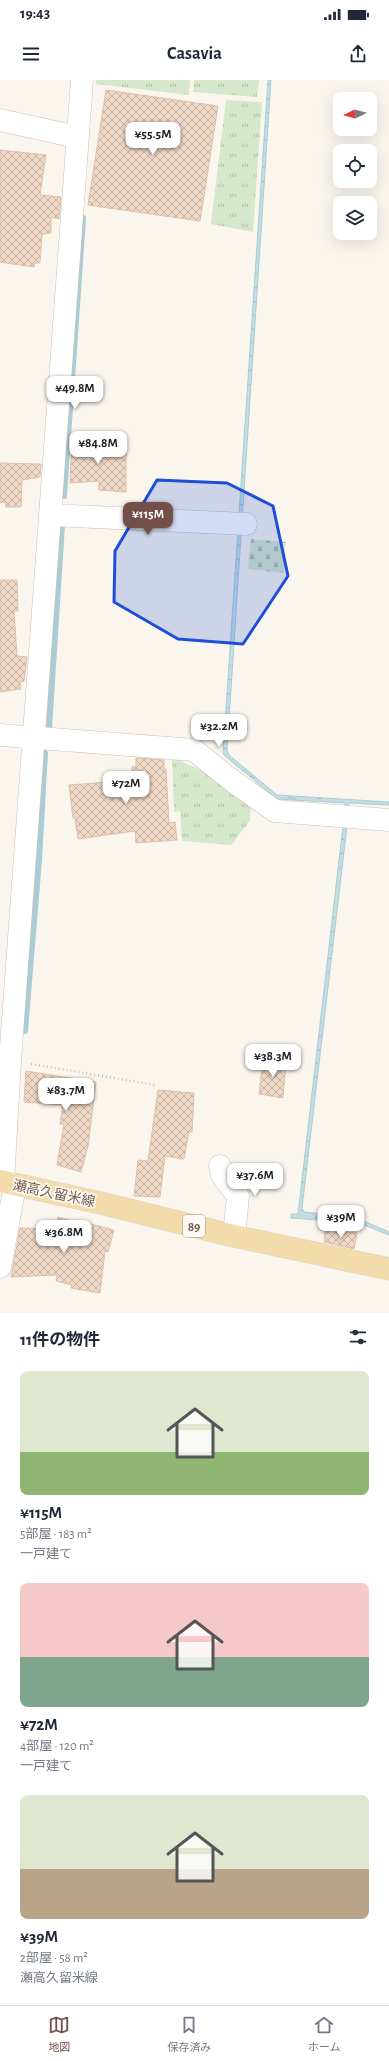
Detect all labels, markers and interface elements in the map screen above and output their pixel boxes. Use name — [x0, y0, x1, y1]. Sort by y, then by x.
text: 19:43 — [20, 6, 50, 21]
icon: menu — [20, 43, 42, 65]
icon: share — [347, 43, 369, 65]
text: Casavia — [167, 45, 222, 63]
north arrow — [333, 92, 377, 136]
map controls — [333, 92, 377, 240]
pin: ¥55.5M — [120, 122, 186, 156]
text: ¥55.5M — [134, 128, 172, 141]
button: locate — [333, 144, 377, 188]
button: layers — [333, 196, 377, 240]
pin: ¥49.8M — [42, 376, 108, 410]
text: ¥49.8M — [55, 382, 95, 395]
pin: ¥84.8M — [65, 431, 131, 465]
text: ¥84.8M — [78, 437, 118, 450]
pin: ¥115M — [120, 502, 176, 536]
text: ¥115M — [132, 508, 164, 521]
pin: ¥32.2M — [186, 714, 252, 748]
text: ¥32.2M — [200, 720, 238, 733]
pin: ¥72M — [102, 771, 150, 805]
text: ¥72M — [112, 777, 140, 790]
pin: ¥38.3M — [240, 1044, 306, 1078]
text: ¥38.3M — [254, 1050, 292, 1063]
pin: ¥83.7M — [33, 1078, 99, 1112]
text: ¥83.7M — [47, 1084, 85, 1097]
pin: ¥37.6M — [222, 1163, 288, 1197]
text: ¥37.6M — [236, 1169, 274, 1182]
street label: 瀬高久留米線 — [11, 1177, 97, 1210]
pin: ¥39M — [317, 1205, 365, 1239]
text: ¥39M — [326, 1211, 356, 1224]
road number: 89 — [183, 1215, 205, 1237]
pin: ¥36.8M — [31, 1220, 97, 1254]
text: ¥36.8M — [45, 1226, 83, 1239]
icon: filters — [347, 1326, 369, 1348]
text: 11件の物件 — [20, 1331, 100, 1348]
icon: home — [159, 1397, 231, 1469]
text: ¥115M — [20, 1504, 62, 1521]
text: 5部屋 · 183 m² — [20, 1528, 92, 1541]
text: 一戸建て — [20, 1548, 72, 1561]
icon: home — [159, 1609, 231, 1681]
text: ¥72M — [20, 1716, 58, 1733]
text: 4部屋 · 120 m² — [20, 1740, 94, 1753]
text: 一戸建て — [20, 1760, 72, 1773]
icon: home — [159, 1821, 231, 1893]
text: ¥39M — [20, 1928, 58, 1945]
text: 2部屋 · 58 m² — [20, 1952, 88, 1965]
text: 瀬高久留米線 — [20, 1972, 98, 1985]
tab: 地図 — [48, 2014, 70, 2054]
tab: 保存済み — [167, 2014, 211, 2054]
tab: ホーム — [308, 2014, 341, 2054]

